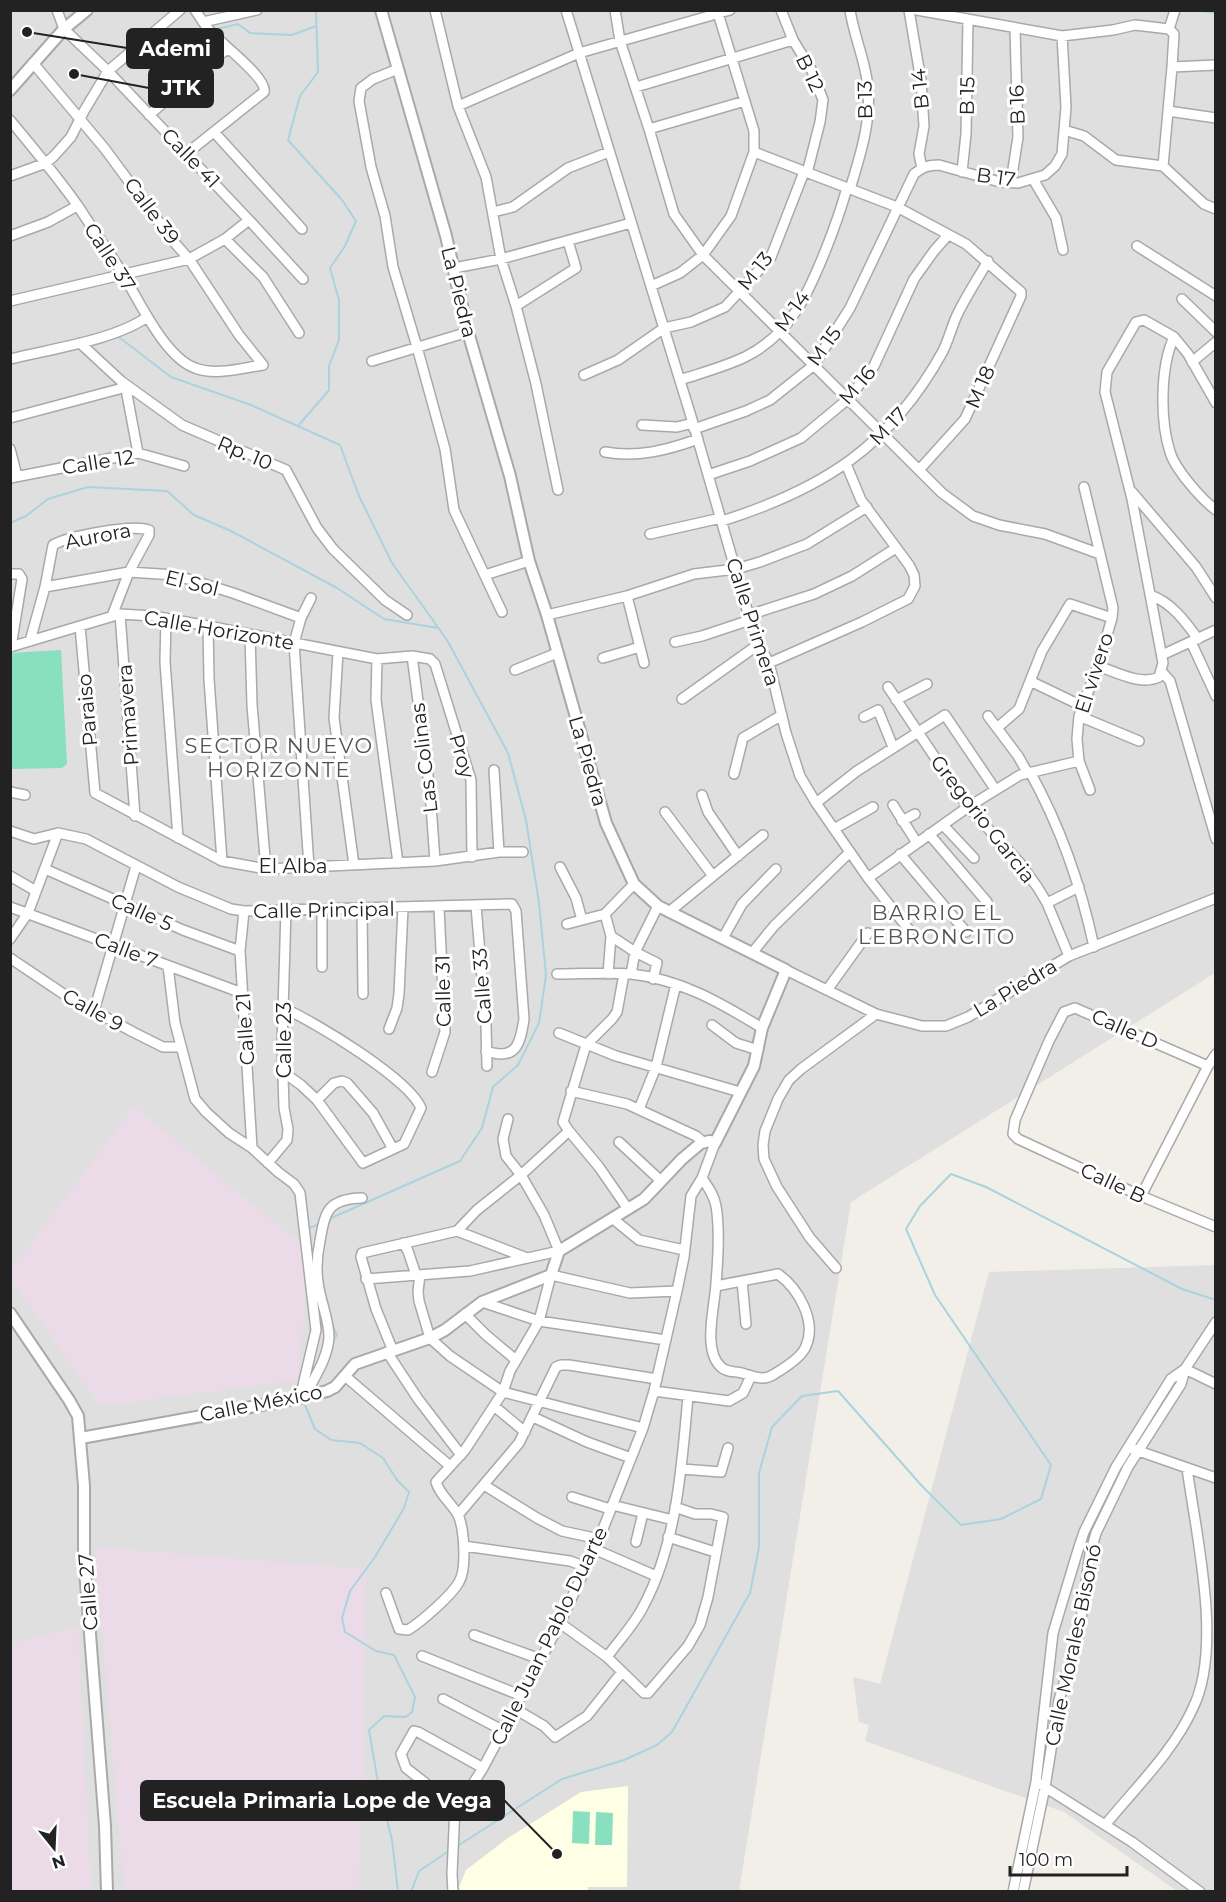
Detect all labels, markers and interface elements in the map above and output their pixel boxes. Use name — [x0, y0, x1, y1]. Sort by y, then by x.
callout: Ademi — [127, 29, 223, 68]
text: Ademi — [138, 36, 211, 61]
street label: B 12 — [791, 50, 829, 96]
street label: B 14 — [906, 67, 934, 111]
callout: JTK — [149, 68, 213, 107]
text: JTK — [160, 75, 201, 100]
street label: B 15 — [955, 76, 979, 116]
street label: B 13 — [853, 80, 877, 120]
street label: B 16 — [1004, 85, 1030, 125]
street label: Calle 41 — [157, 123, 225, 193]
street label: B 17 — [975, 162, 1017, 192]
street label: Calle 39 — [119, 173, 185, 249]
street label: Calle 37 — [79, 218, 141, 296]
street label: La Piedra — [436, 244, 482, 340]
street label: M 13 — [732, 247, 778, 295]
street label: M 14 — [769, 286, 815, 336]
street label: M 15 — [802, 322, 846, 370]
street label: M 16 — [834, 361, 880, 409]
street label: M 18 — [960, 362, 1000, 412]
street label: M 17 — [864, 402, 912, 450]
street label: Rp. 10 — [214, 431, 276, 475]
street label: Calle 12 — [60, 444, 136, 480]
street label: Aurora — [63, 518, 133, 554]
street label: Calle Primera — [721, 555, 785, 689]
street label: El Sol — [163, 565, 221, 601]
street label: Calle Horizonte — [142, 605, 296, 655]
street label: El vivero — [1070, 630, 1118, 716]
street label: Primavera — [112, 663, 144, 767]
street label: Paraiso — [72, 673, 102, 747]
street label: Las Colinas — [405, 701, 443, 814]
street label: La Piedra — [564, 713, 612, 809]
street label: Proy — [444, 731, 480, 781]
district label: SECTOR NUEVO HORIZONTE — [184, 733, 374, 782]
street label: Gregorio Garcia — [926, 750, 1040, 888]
street label: El Alba — [258, 854, 328, 878]
street label: Calle 5 — [107, 888, 177, 936]
street label: Calle Principal — [253, 897, 395, 923]
district label: BARRIO EL LEBRONCITO — [858, 900, 1016, 949]
street label: Calle 7 — [91, 927, 161, 973]
street label: Calle 33 — [467, 947, 497, 1025]
street label: La Piedra — [969, 954, 1061, 1022]
street label: Calle 31 — [430, 955, 456, 1027]
street label: Calle 9 — [58, 983, 128, 1037]
street label: Calle 21 — [231, 992, 259, 1066]
street label: Calle 23 — [272, 1002, 296, 1078]
street label: Calle D — [1088, 1004, 1162, 1054]
street label: Calle B — [1077, 1158, 1149, 1208]
street label: Calle México — [198, 1379, 324, 1427]
street label: Calle Juan Pablo Duarte — [486, 1523, 612, 1749]
street label: Calle Morales Bisonó — [1040, 1542, 1106, 1748]
street label: Calle 27 — [73, 1553, 103, 1631]
callout: Escuela Primaria Lope de Vega — [141, 1781, 504, 1820]
text: Escuela Primaria Lope de Vega — [152, 1788, 492, 1813]
north arrow — [24, 1818, 84, 1878]
scale bar — [1010, 1839, 1127, 1877]
text: 100 m — [1019, 1849, 1073, 1871]
text: N — [49, 1851, 68, 1873]

